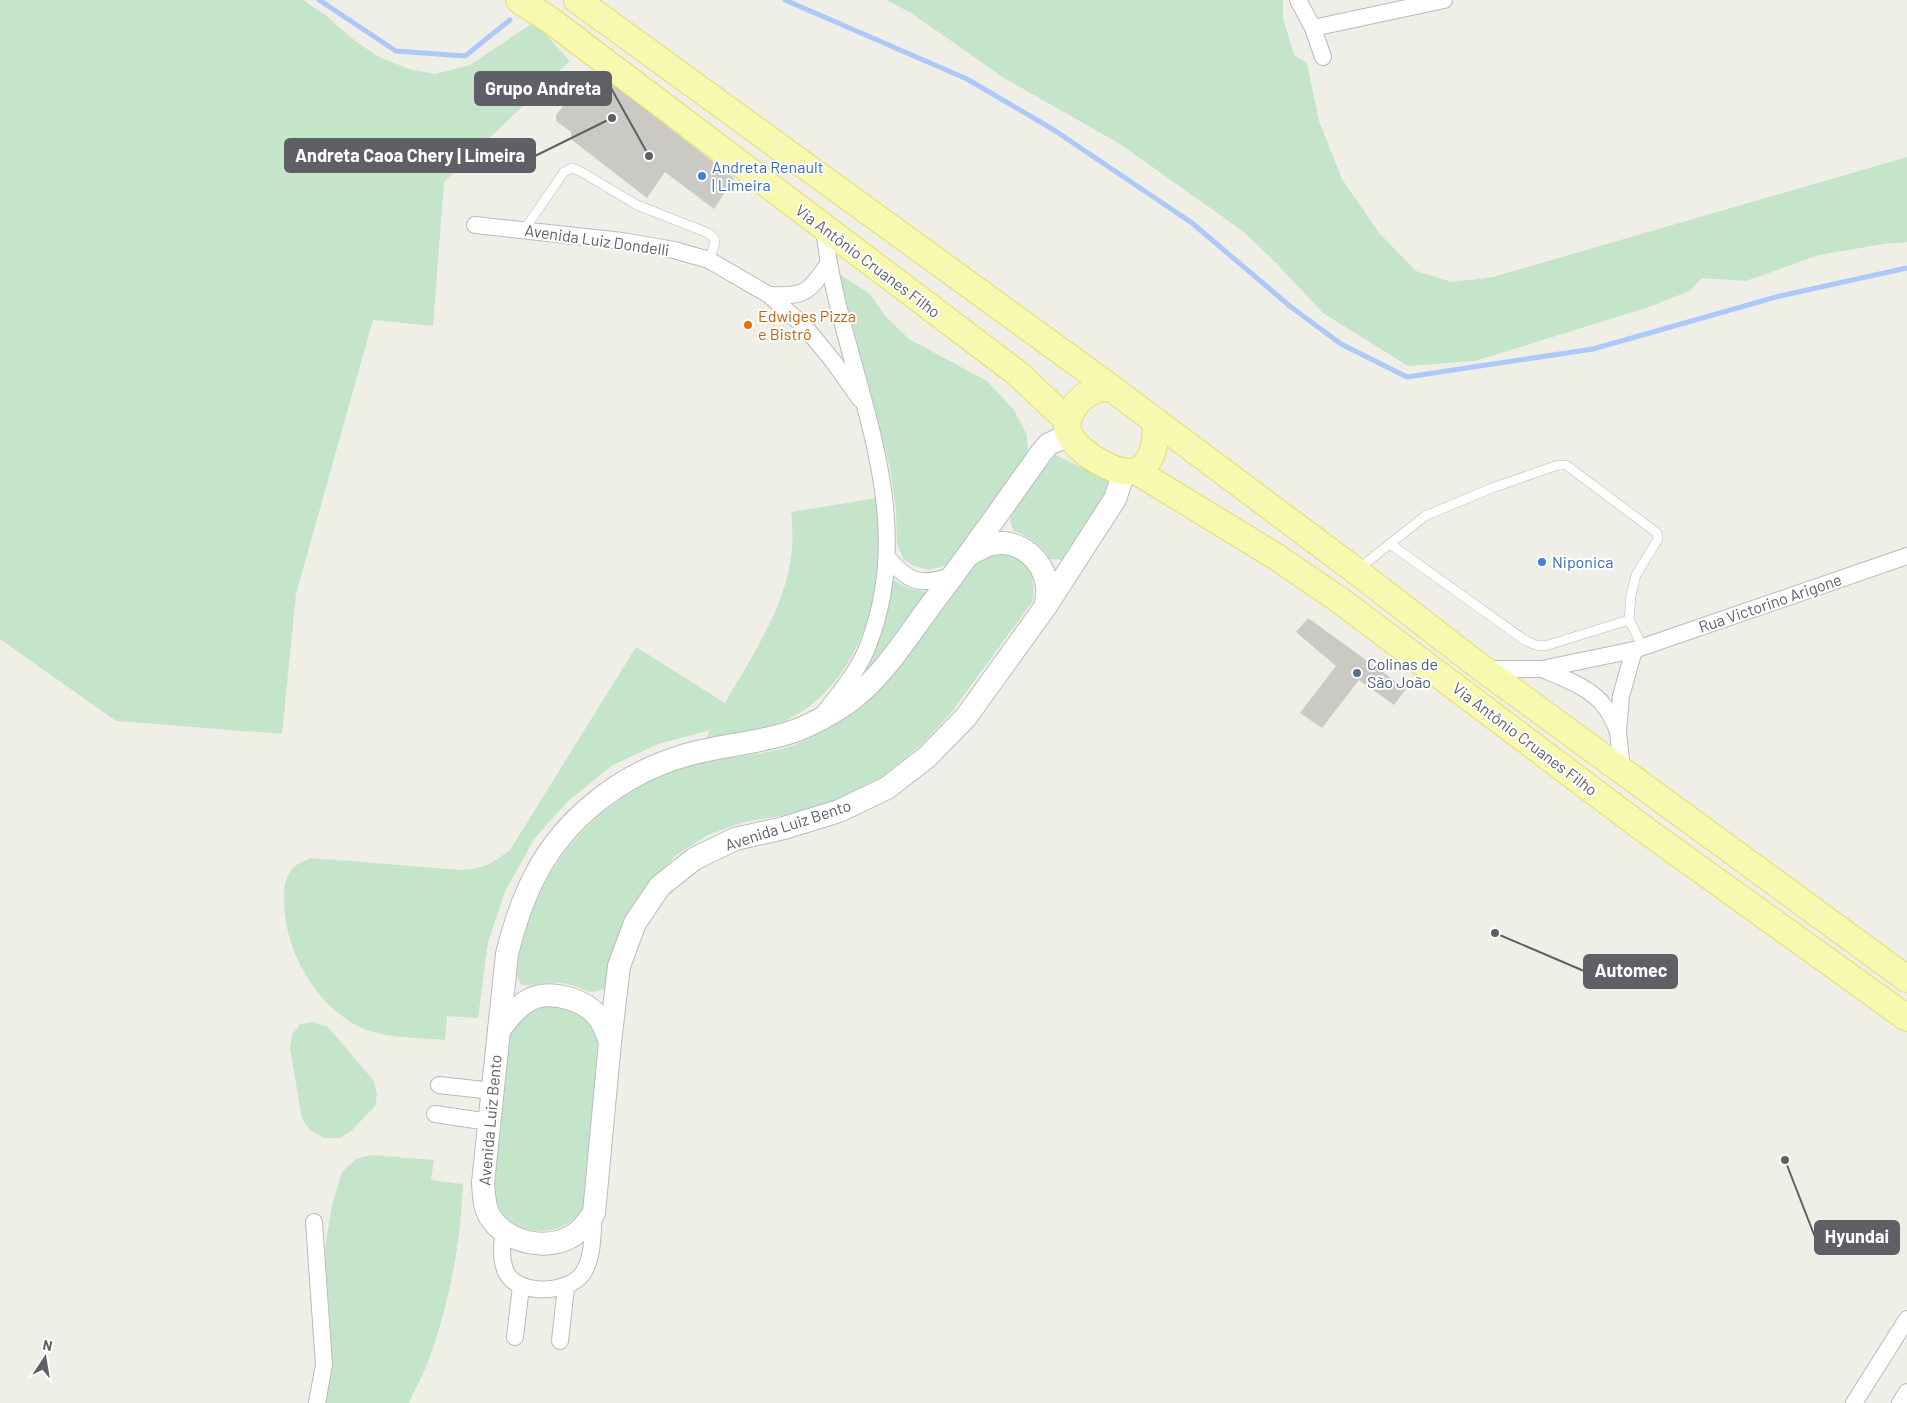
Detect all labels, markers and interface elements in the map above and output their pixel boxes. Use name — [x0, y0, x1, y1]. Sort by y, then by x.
callout: Grupo Andreta — [475, 72, 611, 105]
text: Grupo Andreta — [485, 77, 601, 99]
callout: Andreta Caoa Chery | Limeira — [285, 139, 535, 172]
text: Andreta Caoa Chery | Limeira — [295, 144, 525, 166]
place label: Andreta Renault | Limeira — [712, 157, 823, 194]
marker: Andreta Renault | Limeira — [696, 170, 708, 182]
street label: Via Antônio Cruanes Filho — [792, 200, 944, 321]
street label: Avenida Luiz Dondelli — [524, 220, 671, 259]
place label: Edwiges Pizza e Bistrô — [758, 306, 856, 343]
marker: Edwiges Pizza e Bistrô — [742, 319, 754, 331]
place label: Niponica — [1552, 552, 1614, 571]
marker: Niponica — [1536, 556, 1548, 568]
street label: Rua Victorino Arigone — [1696, 569, 1844, 636]
place label: Colinas de São João — [1367, 654, 1438, 691]
marker: Colinas de São João — [1351, 667, 1363, 679]
street label: Via Antônio Cruanes Filho — [1449, 678, 1601, 799]
street label: Avenida Luiz Bento — [722, 795, 853, 854]
callout: Automec — [1584, 955, 1677, 988]
text: Automec — [1594, 959, 1668, 981]
street label: Avenida Luiz Bento — [474, 1054, 505, 1186]
callout: Hyundai — [1815, 1221, 1899, 1254]
text: Hyundai — [1825, 1225, 1889, 1247]
north arrow — [20, 1333, 70, 1383]
text: N — [41, 1336, 54, 1354]

